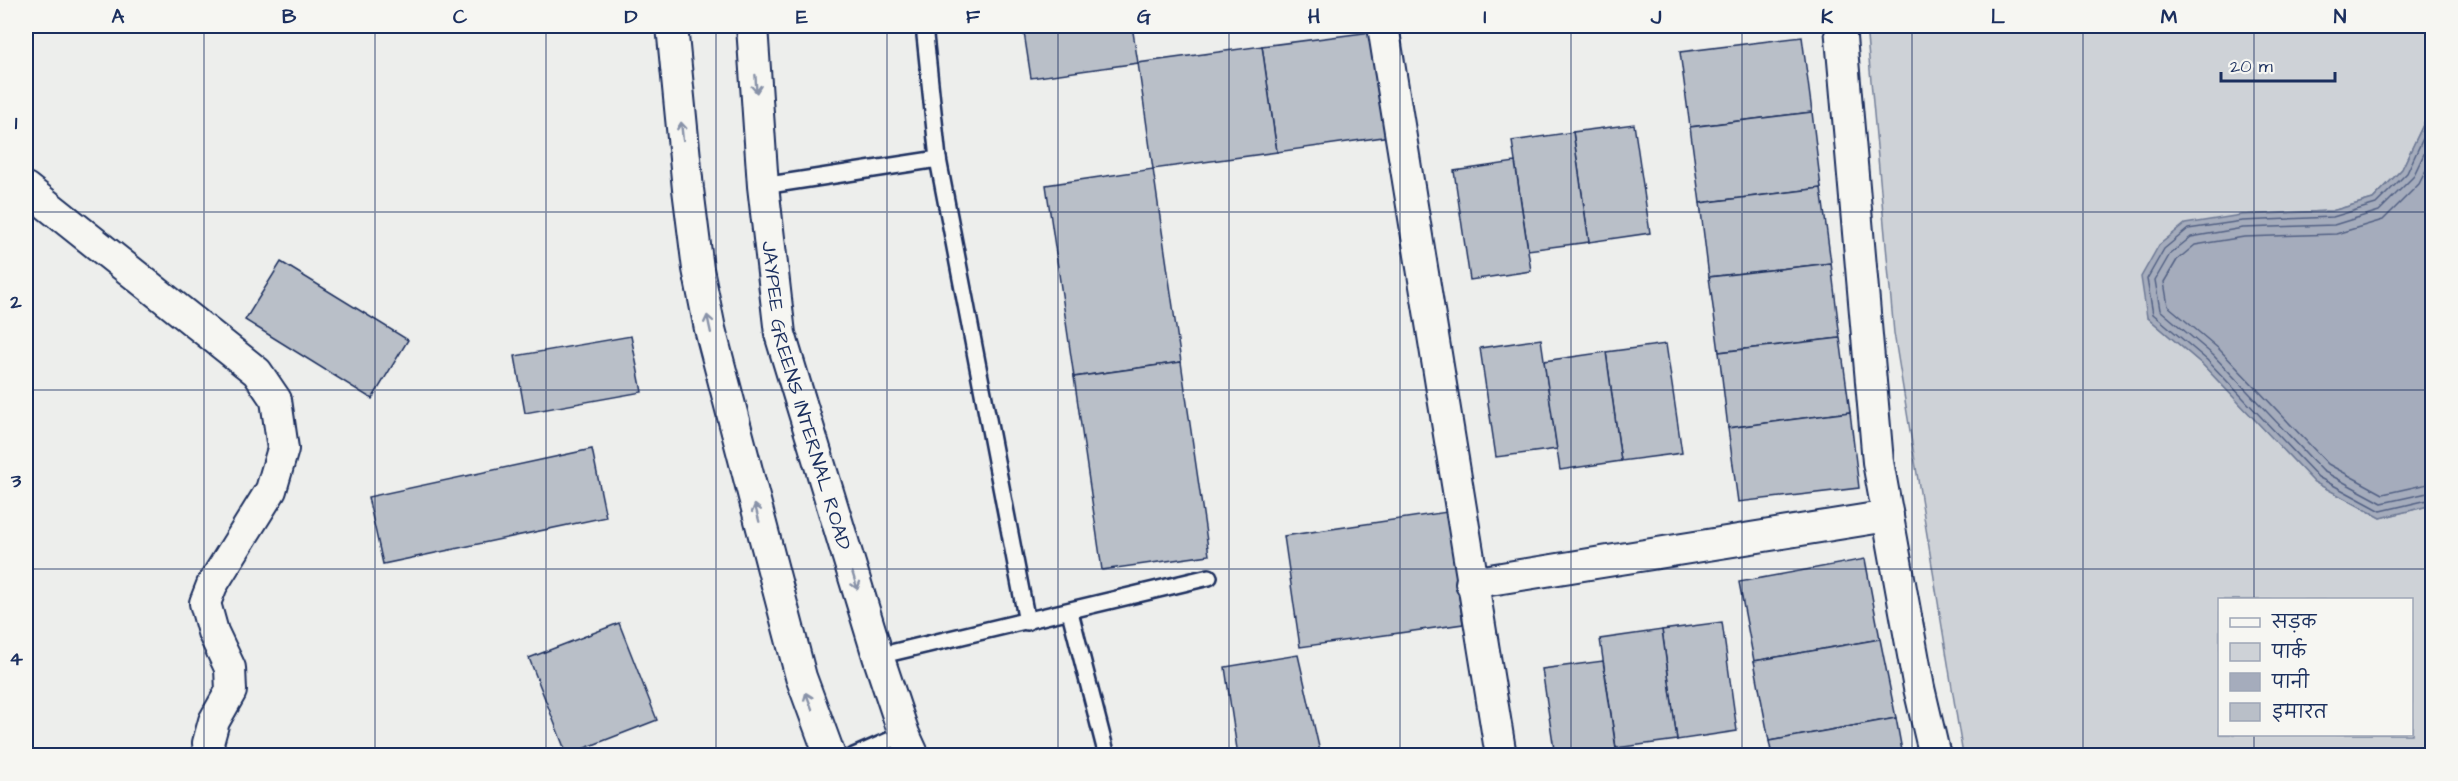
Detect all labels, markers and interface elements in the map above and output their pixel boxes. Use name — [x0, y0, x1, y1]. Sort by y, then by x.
text: A — [112, 3, 125, 31]
text: B — [282, 3, 297, 31]
text: C — [453, 3, 468, 31]
text: D — [625, 3, 638, 31]
text: E — [796, 3, 808, 31]
text: F — [966, 3, 981, 31]
text: G — [1137, 3, 1151, 31]
text: H — [1308, 3, 1320, 31]
text: I — [1483, 3, 1487, 31]
text: J — [1650, 3, 1662, 31]
text: K — [1821, 3, 1834, 31]
text: L — [1991, 3, 2005, 31]
text: M — [2161, 3, 2178, 31]
text: N — [2334, 3, 2347, 31]
scale bar — [2221, 45, 2335, 83]
text: 20 m — [2230, 54, 2273, 79]
one-way arrow — [751, 73, 762, 93]
text: 1 — [15, 109, 18, 137]
one-way arrow — [676, 122, 687, 142]
street label: JAYPEE GREENS INTERNAL ROAD — [754, 239, 858, 554]
text: 2 — [9, 288, 22, 316]
one-way arrow — [703, 315, 714, 334]
text: 3 — [10, 467, 22, 495]
one-way arrow — [750, 504, 762, 523]
one-way arrow — [850, 572, 861, 591]
legend — [2218, 598, 2413, 736]
text: सड़क — [2271, 610, 2317, 635]
text: पार्क — [2271, 638, 2307, 665]
text: 4 — [9, 645, 23, 673]
text: पानी — [2271, 668, 2310, 695]
one-way arrow — [803, 692, 814, 711]
text: इमारत — [2272, 700, 2328, 725]

